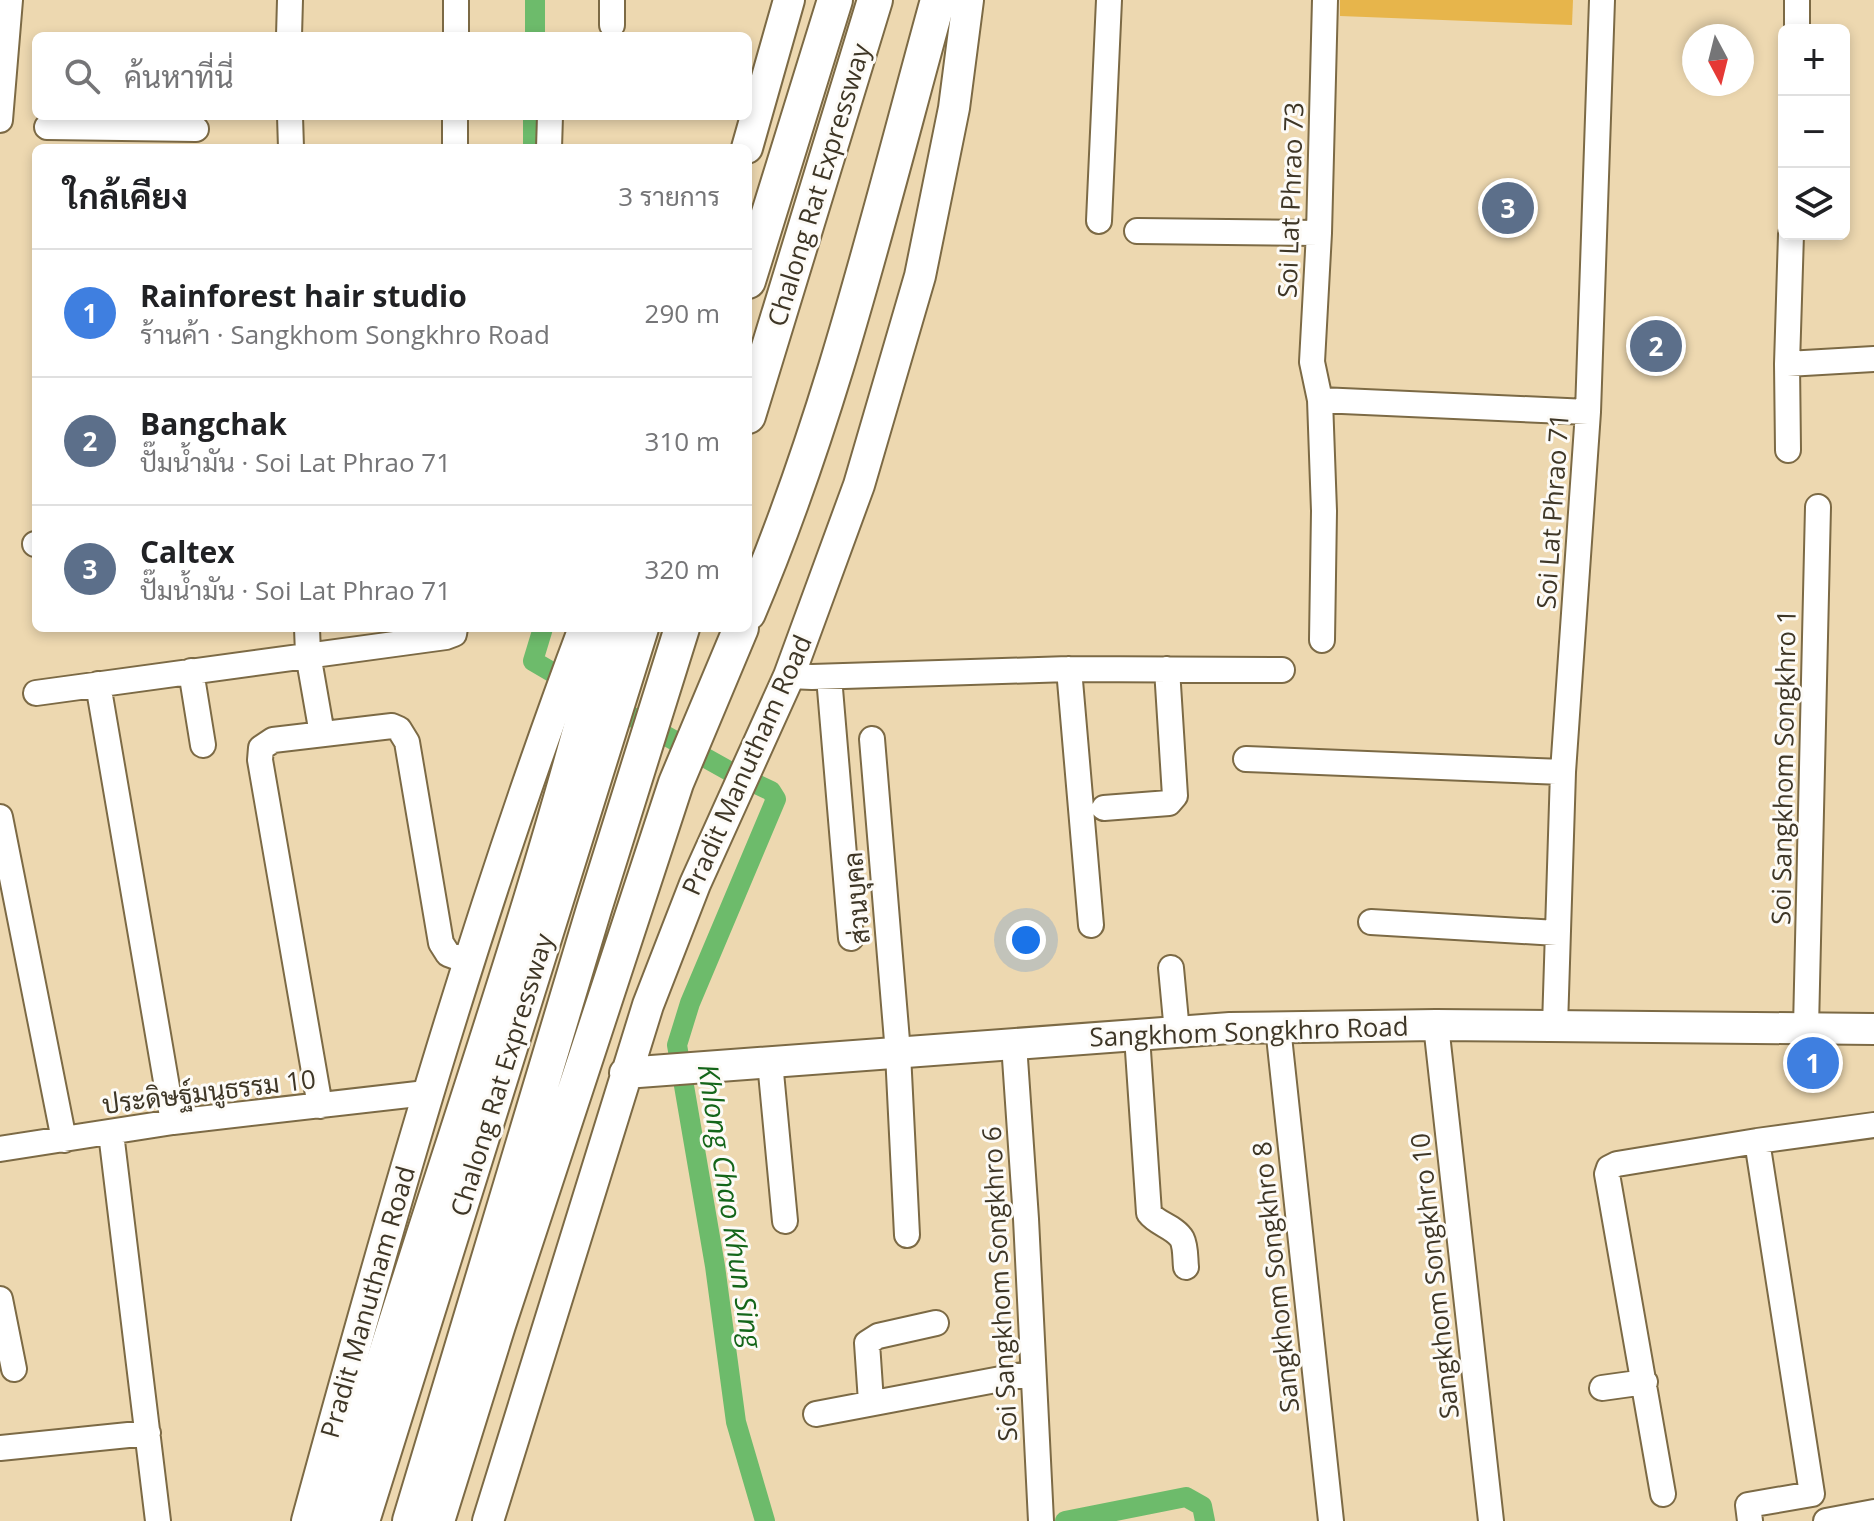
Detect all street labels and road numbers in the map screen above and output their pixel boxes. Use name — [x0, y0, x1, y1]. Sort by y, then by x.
street label: Chalong Rat Expressway — [758, 38, 879, 331]
street label: Soi Lat Phrao 73 — [1269, 101, 1311, 299]
street label: Soi Lat Phrao 71 — [1527, 412, 1577, 610]
street label: Soi Sangkhom Songkhro 1 — [1762, 609, 1804, 925]
street label: Pradit Manutham Road — [672, 629, 820, 900]
street label: ส่วนบุคล — [834, 850, 879, 946]
street label: Chalong Rat Expressway — [441, 928, 562, 1221]
street label: Sangkhom Songkhro Road — [1089, 1007, 1409, 1055]
street label: ประดิษฐ์มนูธรรม 10 — [100, 1060, 318, 1123]
street label: Soi Sangkhom Songkhro 6 — [973, 1126, 1025, 1443]
street label: Sangkhom Songkhro 10 — [1401, 1131, 1467, 1421]
street label: Sangkhom Songkhro 8 — [1243, 1140, 1307, 1414]
street label: Pradit Manutham Road — [311, 1161, 423, 1442]

